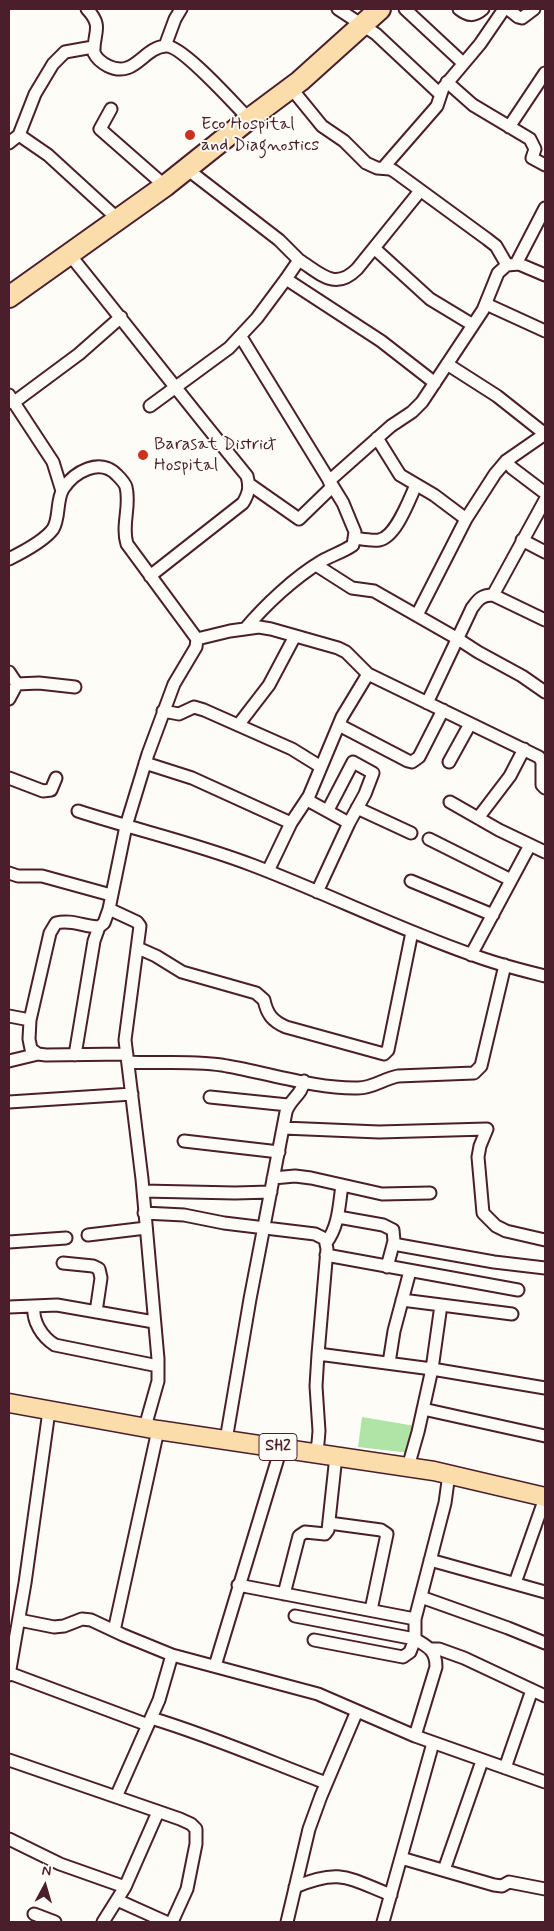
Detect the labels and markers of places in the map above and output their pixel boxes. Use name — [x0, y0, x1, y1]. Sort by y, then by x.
place label: Eco Hospital and Diagnostics — [201, 114, 319, 156]
marker: Eco Hospital and Diagnostics — [183, 128, 197, 142]
place label: Barasat District Hospital — [154, 434, 276, 476]
marker: Barasat District Hospital — [136, 448, 150, 462]

